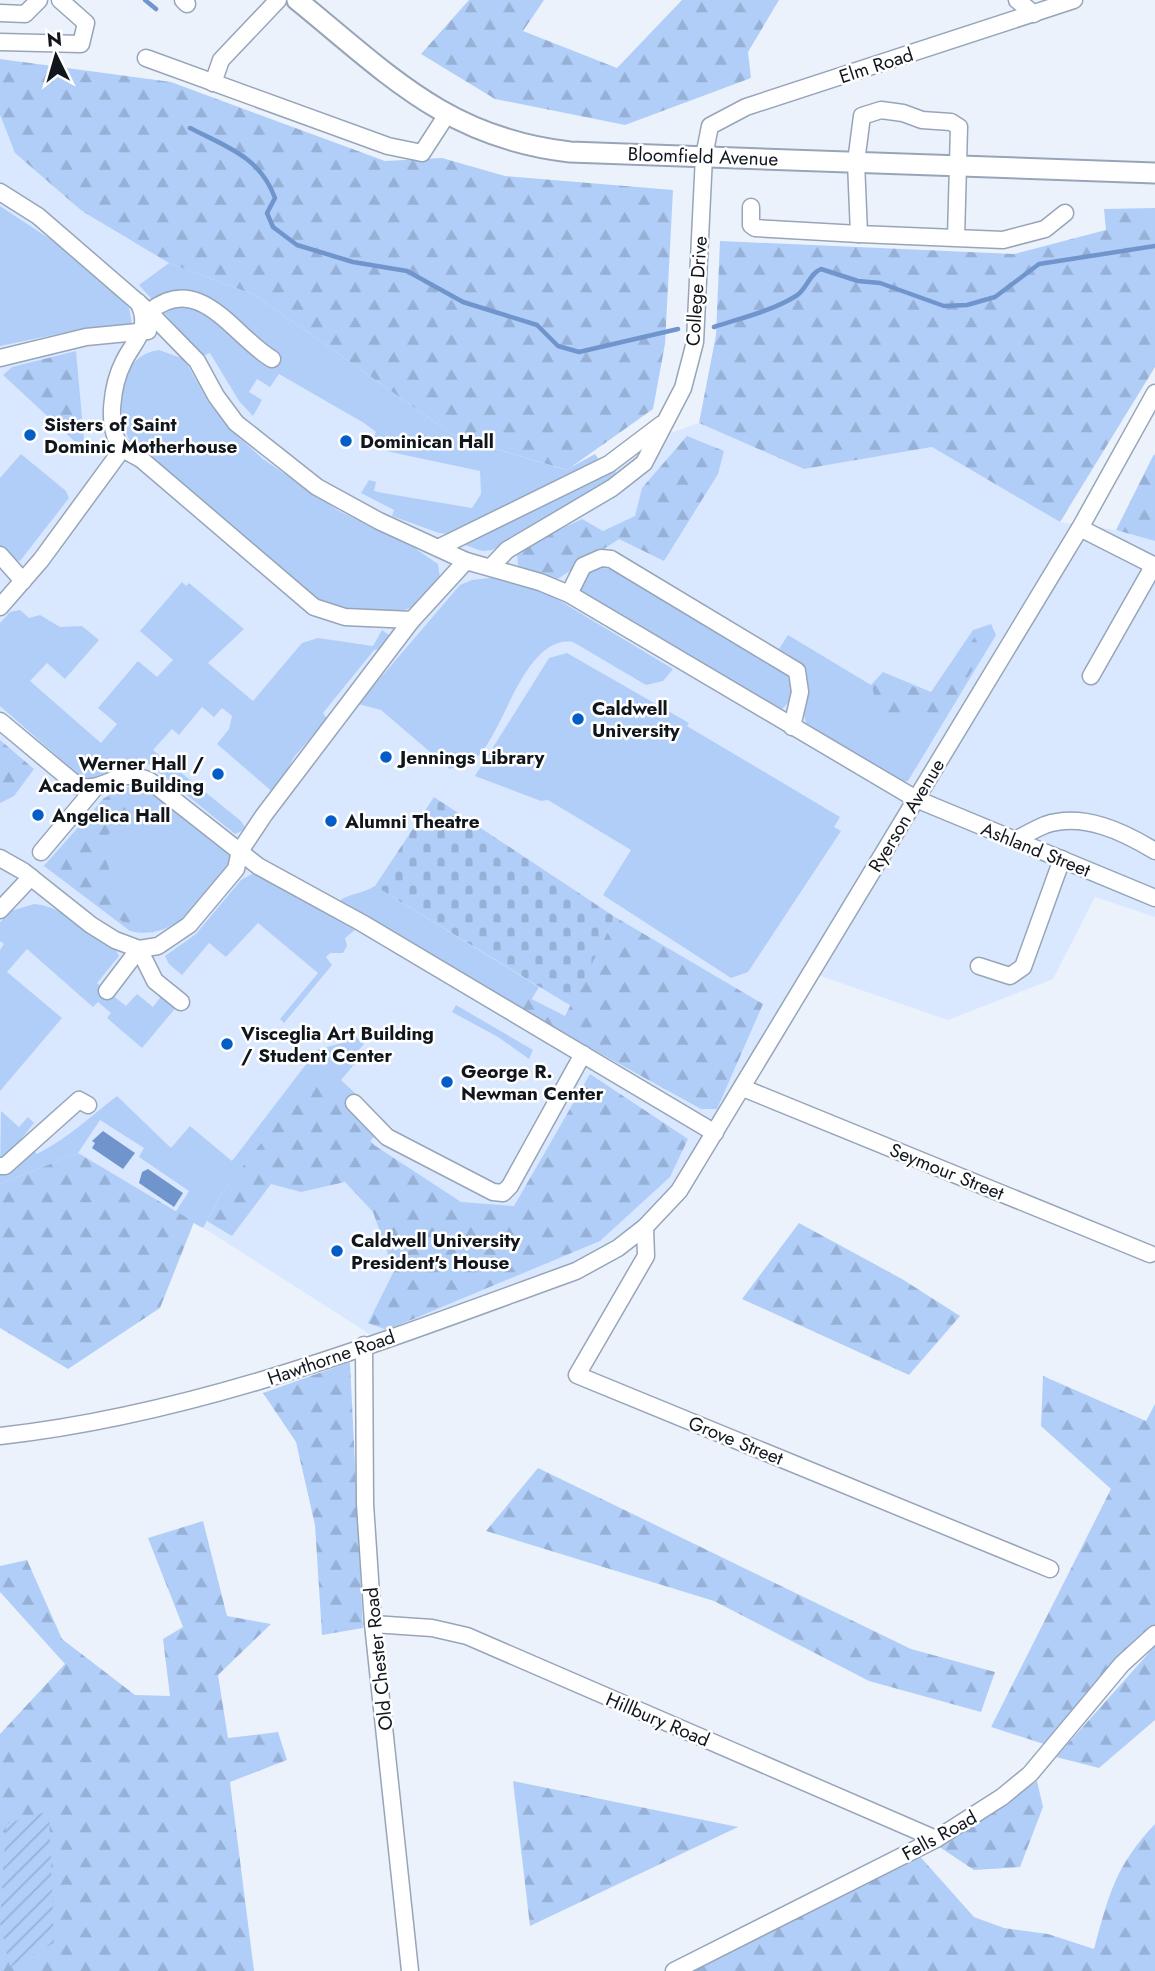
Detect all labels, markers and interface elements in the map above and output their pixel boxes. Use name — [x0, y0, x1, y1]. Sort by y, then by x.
north arrow — [21, 21, 91, 91]
text: N — [46, 25, 63, 54]
street label: Elm Road — [836, 41, 917, 90]
street label: Bloomfield Avenue — [627, 140, 779, 173]
street label: College Drive — [679, 235, 714, 347]
place label: Sisters of Saint Dominic Motherhouse — [44, 411, 238, 460]
marker: Sisters of Saint Dominic Motherhouse — [22, 427, 38, 443]
place label: Dominican Hall — [360, 428, 494, 455]
marker: Dominican Hall — [338, 433, 354, 449]
place label: Caldwell University — [592, 695, 681, 744]
marker: Caldwell University — [570, 711, 586, 727]
place label: Jennings Library — [396, 744, 546, 771]
marker: Jennings Library — [378, 749, 394, 765]
place label: Werner Hall / Academic Building — [37, 750, 204, 799]
street label: Ryerson Avenue — [862, 753, 951, 877]
marker: Werner Hall / Academic Building — [210, 766, 226, 782]
place label: Angelica Hall — [51, 802, 171, 829]
marker: Angelica Hall — [30, 807, 46, 823]
place label: Alumni Theatre — [344, 808, 480, 835]
marker: Alumni Theatre — [323, 813, 339, 829]
street label: Ashland Street — [977, 815, 1095, 884]
place label: Visceglia Art Building / Student Center — [240, 1020, 434, 1069]
marker: Visceglia Art Building / Student Center — [219, 1036, 235, 1052]
place label: George R. Newman Center — [461, 1058, 604, 1107]
marker: George R. Newman Center — [439, 1074, 455, 1090]
street label: Seymour Street — [886, 1136, 1008, 1207]
place label: Caldwell University President's House — [351, 1227, 521, 1276]
marker: Caldwell University President's House — [329, 1243, 345, 1259]
street label: Hawthorne Road — [264, 1323, 399, 1392]
street label: Grove Street — [684, 1409, 788, 1472]
street label: Old Chester Road — [358, 1586, 399, 1732]
street label: Hillbury Road — [602, 1686, 714, 1753]
street label: Fells Road — [897, 1804, 982, 1867]

